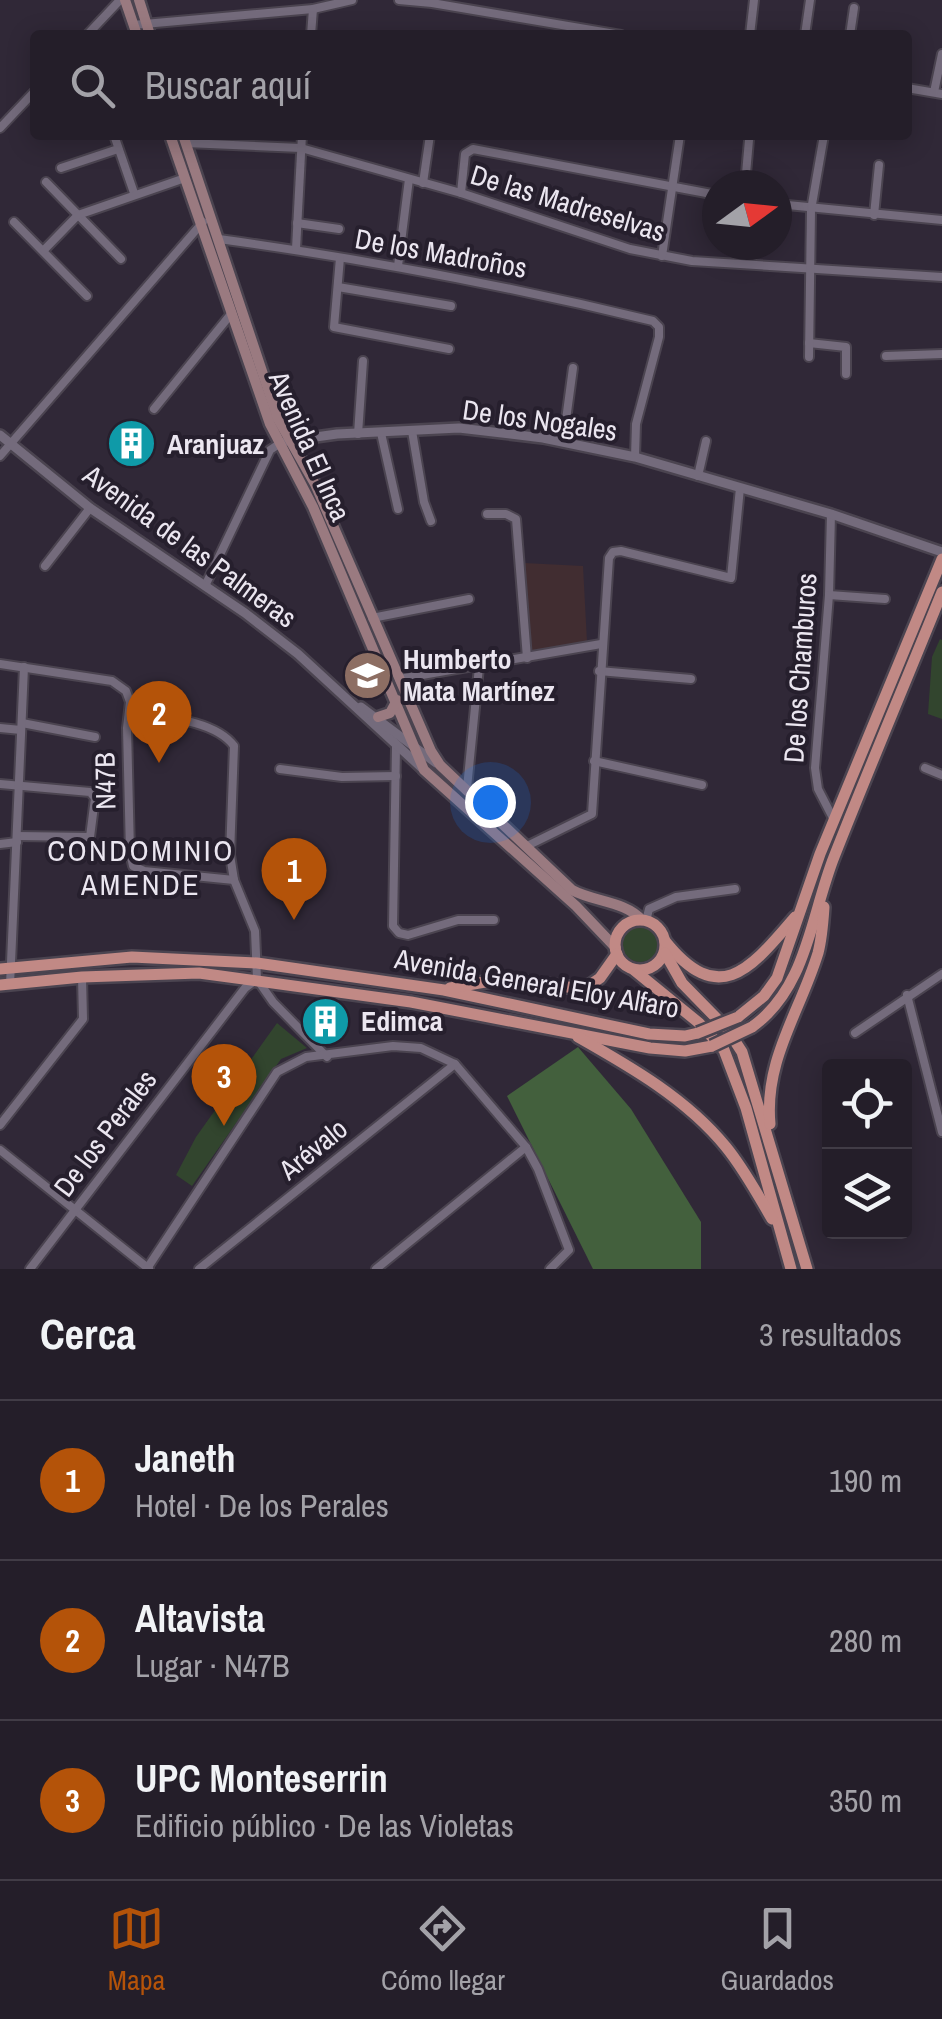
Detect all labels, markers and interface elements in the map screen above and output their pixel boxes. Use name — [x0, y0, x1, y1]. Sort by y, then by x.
search box — [30, 30, 912, 140]
icon: search — [65, 58, 120, 113]
text: Buscar aquí — [145, 60, 311, 111]
street label: De las Madreselvas — [466, 155, 670, 251]
north arrow — [702, 170, 792, 260]
street label: De los Madroños — [352, 219, 530, 287]
street label: Avenida El Inca — [260, 364, 360, 527]
street label: De los Nogales — [460, 390, 620, 450]
building icon: Aranjuaz — [106, 418, 158, 470]
place label: Aranjuaz — [167, 425, 264, 463]
street label: Avenida de las Palmeras — [75, 455, 304, 636]
street label: De los Chamburos — [774, 572, 826, 764]
place label: Humberto Mata Martínez — [403, 640, 555, 710]
school or university icon: Humberto Mata Martínez — [342, 649, 394, 701]
pin: 2 — [126, 680, 192, 763]
street label: N47B — [86, 752, 124, 810]
your location — [465, 777, 516, 828]
district label: CONDOMINIO AMENDE — [47, 830, 235, 904]
pin: 1 — [262, 838, 326, 920]
street label: Avenida General Eloy Alfaro — [391, 939, 682, 1027]
building icon: Edimca — [300, 995, 352, 1047]
place label: Edimca — [361, 1002, 443, 1040]
pin: 3 — [192, 1044, 256, 1126]
map controls — [822, 1059, 912, 1239]
button: locate — [822, 1059, 912, 1149]
street label: De los Perales — [45, 1062, 165, 1204]
street label: Arévalo — [270, 1110, 355, 1189]
button: layers — [822, 1149, 912, 1239]
text: Cerca — [40, 1306, 136, 1362]
text: 3 resultados — [759, 1313, 902, 1356]
text: Janeth — [135, 1433, 235, 1484]
text: 1 — [65, 1459, 80, 1502]
text: 190 m — [829, 1459, 902, 1502]
text: Hotel · De los Perales — [135, 1484, 389, 1527]
text: Altavista — [135, 1593, 265, 1644]
text: 2 — [65, 1619, 80, 1662]
text: 280 m — [829, 1619, 902, 1662]
text: Lugar · N47B — [135, 1644, 290, 1687]
text: UPC Monteserrin — [135, 1753, 388, 1804]
text: 3 — [65, 1779, 80, 1822]
text: 350 m — [829, 1779, 902, 1822]
text: Edificio público · De las Violetas — [135, 1804, 514, 1847]
tab: Mapa — [108, 1901, 165, 1999]
tab: Cómo llegar — [381, 1901, 505, 1999]
tab: Guardados — [721, 1901, 834, 1999]

